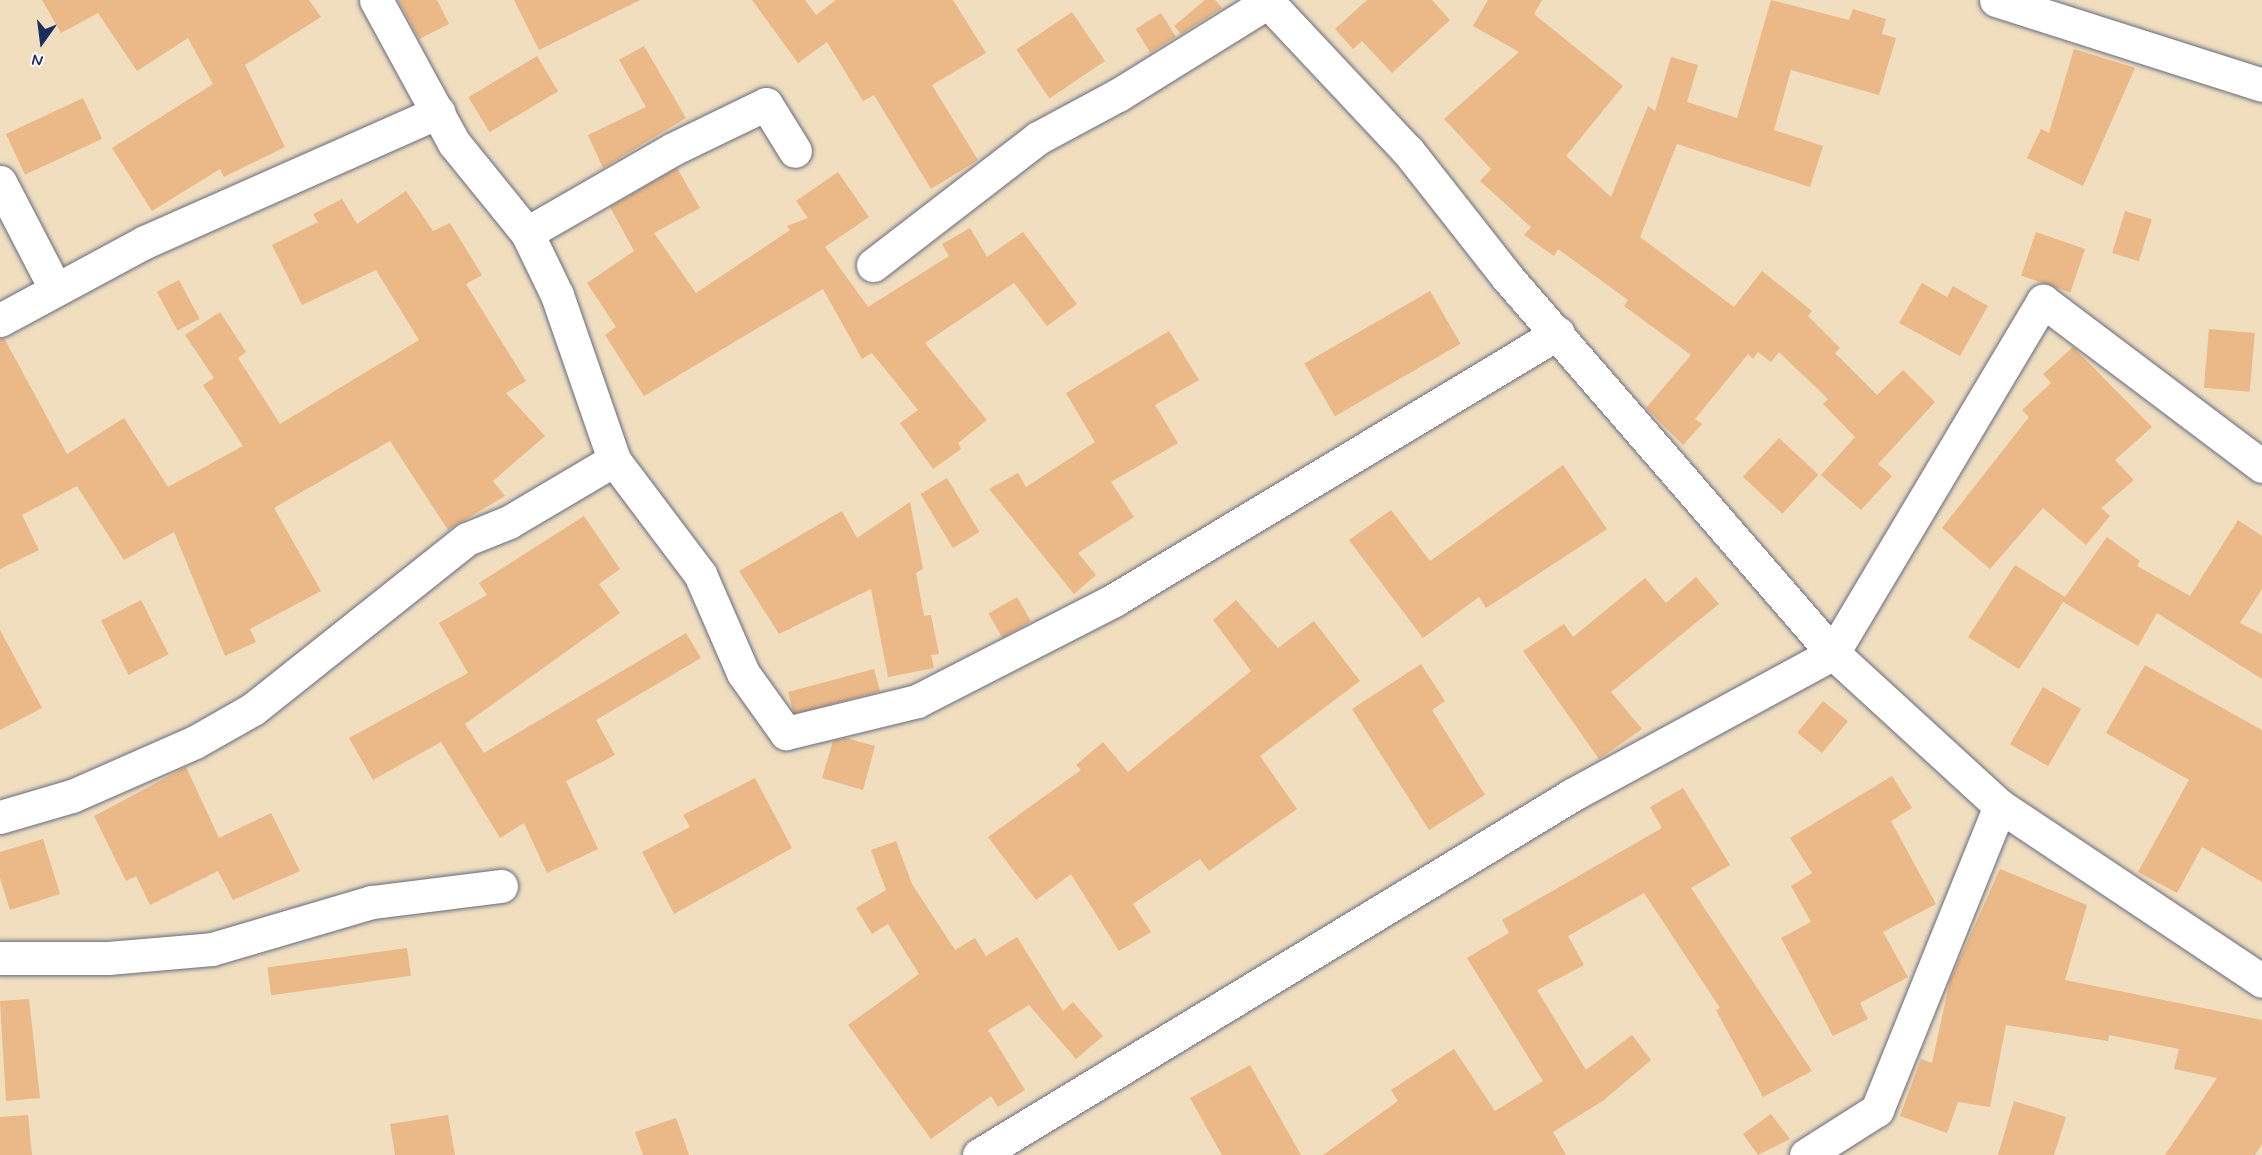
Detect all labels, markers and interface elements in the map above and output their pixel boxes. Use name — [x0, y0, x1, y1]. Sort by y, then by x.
north arrow — [12, 12, 72, 72]
text: N — [30, 48, 45, 71]

